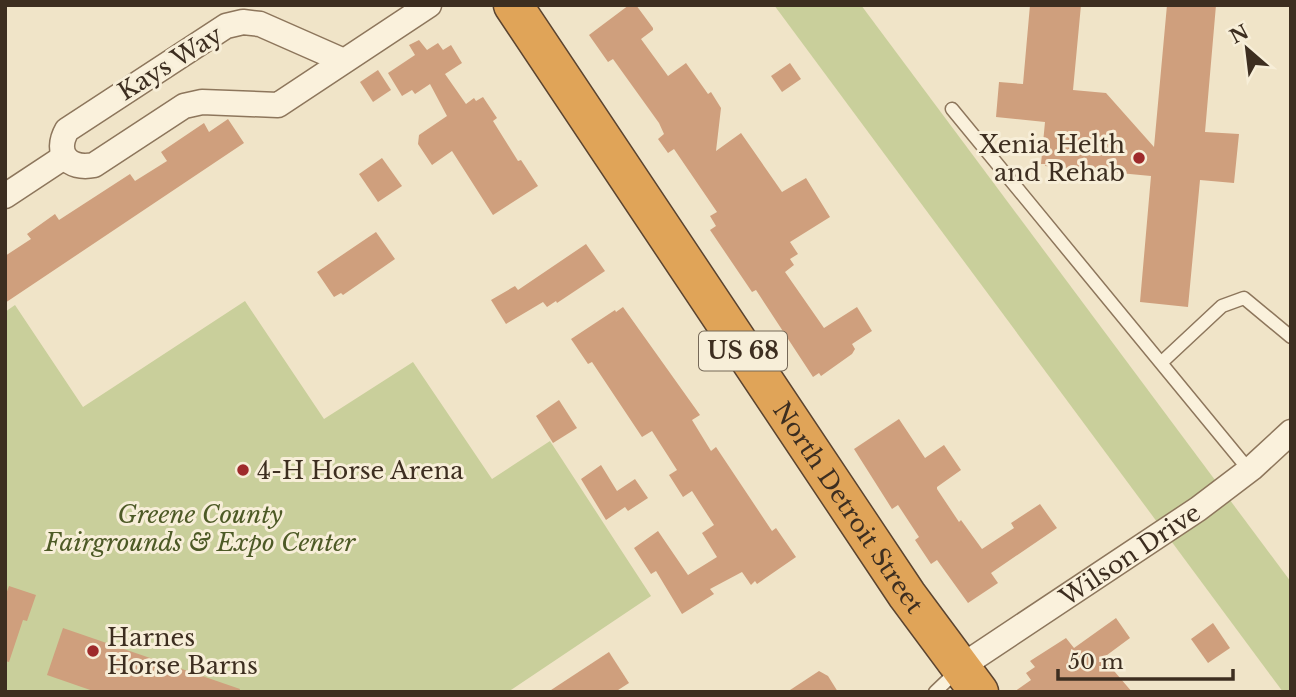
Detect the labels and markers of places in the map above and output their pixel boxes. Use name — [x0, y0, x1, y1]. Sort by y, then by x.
place label: Xenia Helth and Rehab — [979, 130, 1125, 187]
marker: Xenia Helth and Rehab — [1131, 150, 1147, 166]
place label: 4-H Horse Arena — [257, 456, 464, 485]
marker: 4-H Horse Arena — [235, 462, 251, 478]
place label: Harnes Horse Barns — [107, 623, 258, 680]
marker: Harnes Horse Barns — [85, 643, 101, 659]

